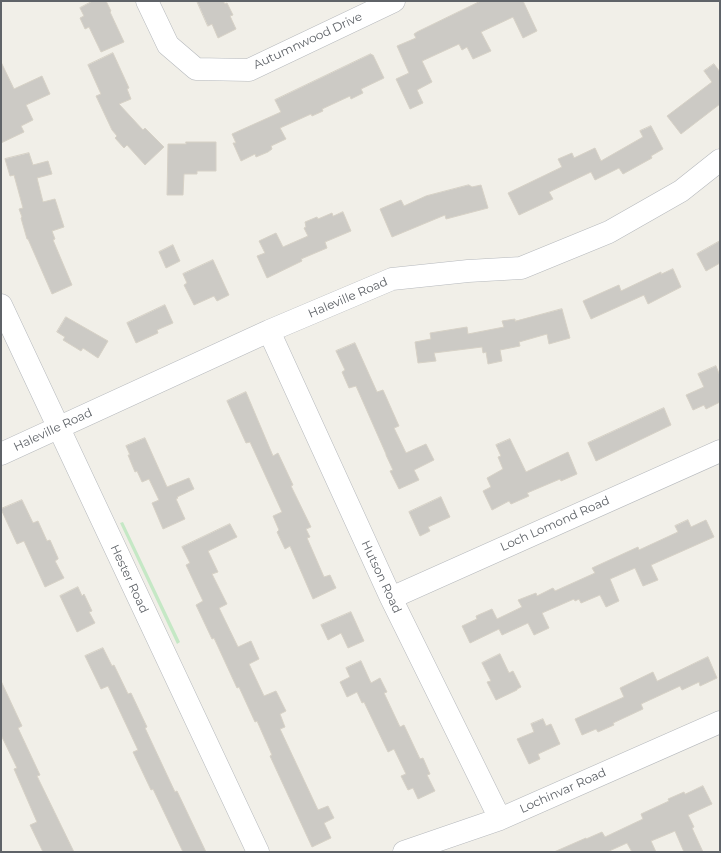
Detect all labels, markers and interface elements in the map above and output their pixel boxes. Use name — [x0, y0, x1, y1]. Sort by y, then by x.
street label: Autumnwood Drive — [251, 9, 365, 73]
street label: Haleville Road — [306, 275, 390, 321]
street label: Haleville Road — [11, 405, 95, 455]
street label: Loch Lomond Road — [498, 493, 612, 555]
street label: Hutson Road — [358, 538, 404, 616]
street label: Hester Road — [107, 542, 151, 616]
street label: Lochinvar Road — [518, 765, 608, 817]

